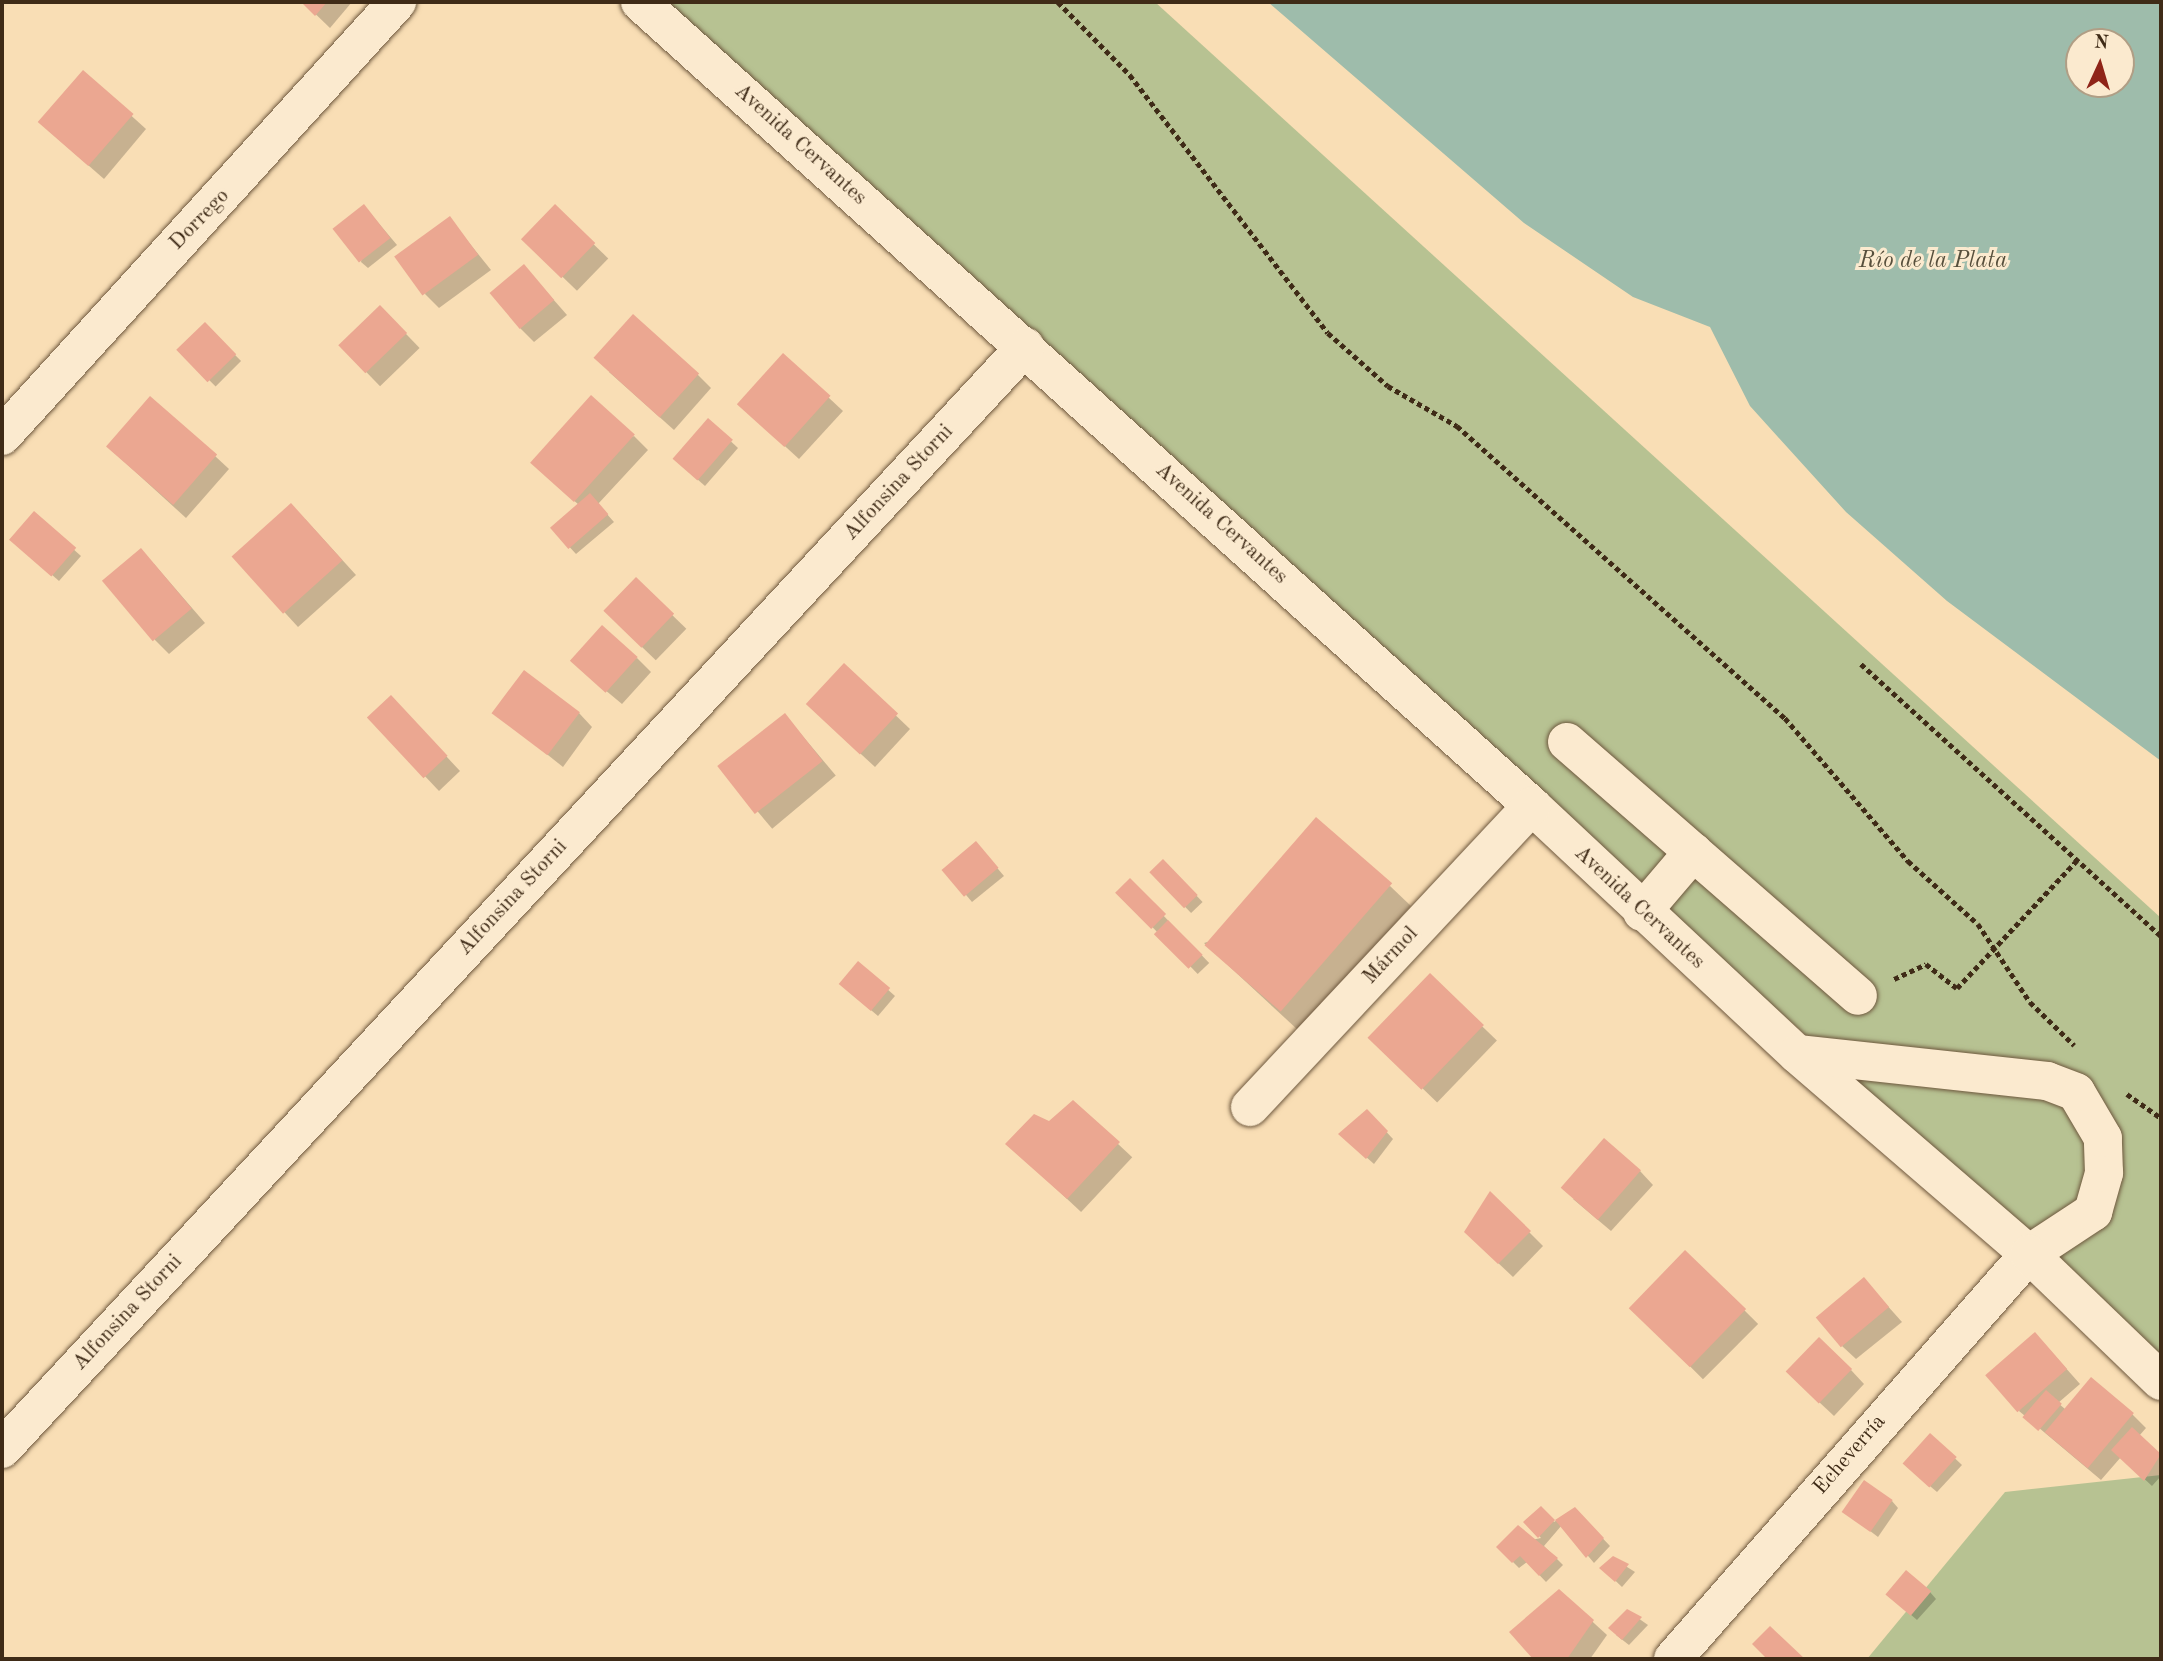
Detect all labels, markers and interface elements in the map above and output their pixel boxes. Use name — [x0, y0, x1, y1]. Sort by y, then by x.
north arrow — [2065, 28, 2135, 98]
text: N — [2093, 34, 2109, 54]
street label: Avenida Cervantes — [729, 79, 871, 211]
street label: Dorrego — [165, 184, 235, 256]
water label: Río de la Plata — [1859, 247, 2007, 275]
street label: Alfonsina Storni — [839, 420, 959, 546]
street label: Avenida Cervantes — [1150, 458, 1292, 590]
street label: Alfonsina Storni — [453, 835, 573, 961]
street label: Avenida Cervantes — [1568, 841, 1710, 975]
street label: Mármol — [1358, 922, 1424, 990]
street label: Alfonsina Storni — [68, 1250, 188, 1376]
street label: Echeverría — [1808, 1410, 1892, 1500]

